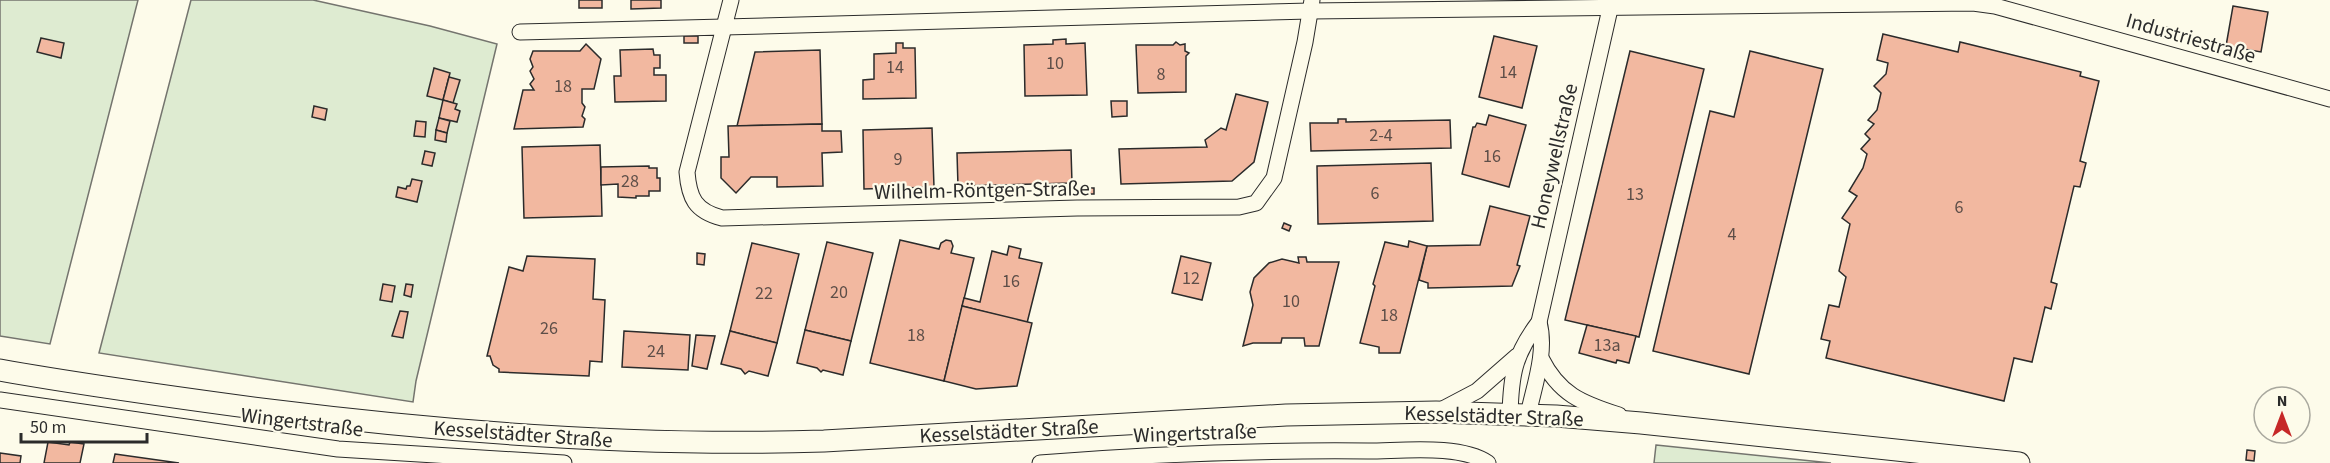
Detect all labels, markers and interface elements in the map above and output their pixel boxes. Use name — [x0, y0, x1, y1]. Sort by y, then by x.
street label: Industriestraße — [2123, 5, 2259, 71]
house number: 10 — [1046, 51, 1064, 76]
house number: 14 — [886, 55, 904, 80]
house number: 14 — [1499, 60, 1517, 85]
house number: 8 — [1157, 62, 1166, 87]
house number: 18 — [554, 74, 572, 99]
street label: Honeywellstraße — [1523, 80, 1585, 232]
house number: 2-4 — [1369, 123, 1393, 148]
house number: 16 — [1483, 144, 1501, 169]
house number: 9 — [894, 147, 903, 172]
house number: 28 — [621, 169, 639, 194]
street label: Wilhelm-Röntgen-Straße — [874, 173, 1090, 207]
house number: 6 — [1371, 181, 1380, 206]
house number: 13 — [1626, 182, 1644, 207]
house number: 6 — [1955, 195, 1964, 220]
house number: 4 — [1728, 222, 1737, 247]
house number: 12 — [1182, 266, 1200, 291]
house number: 16 — [1002, 269, 1020, 294]
house number: 20 — [830, 280, 848, 305]
house number: 22 — [755, 281, 773, 306]
house number: 10 — [1282, 289, 1300, 314]
house number: 18 — [1380, 303, 1398, 328]
house number: 26 — [540, 316, 558, 341]
house number: 18 — [907, 323, 925, 348]
house number: 13a — [1594, 333, 1620, 358]
house number: 24 — [647, 339, 665, 364]
north arrow — [2252, 385, 2312, 445]
text: N — [2277, 390, 2287, 412]
street label: Kesselstädter Straße — [1404, 398, 1584, 434]
street label: Wingertstraße — [239, 400, 365, 444]
scale bar — [21, 406, 147, 444]
street label: Kesselstädter Straße — [919, 411, 1099, 451]
street label: Kesselstädter Straße — [432, 413, 614, 455]
text: 50 m — [30, 415, 66, 440]
street label: Wingertstraße — [1133, 416, 1257, 450]

